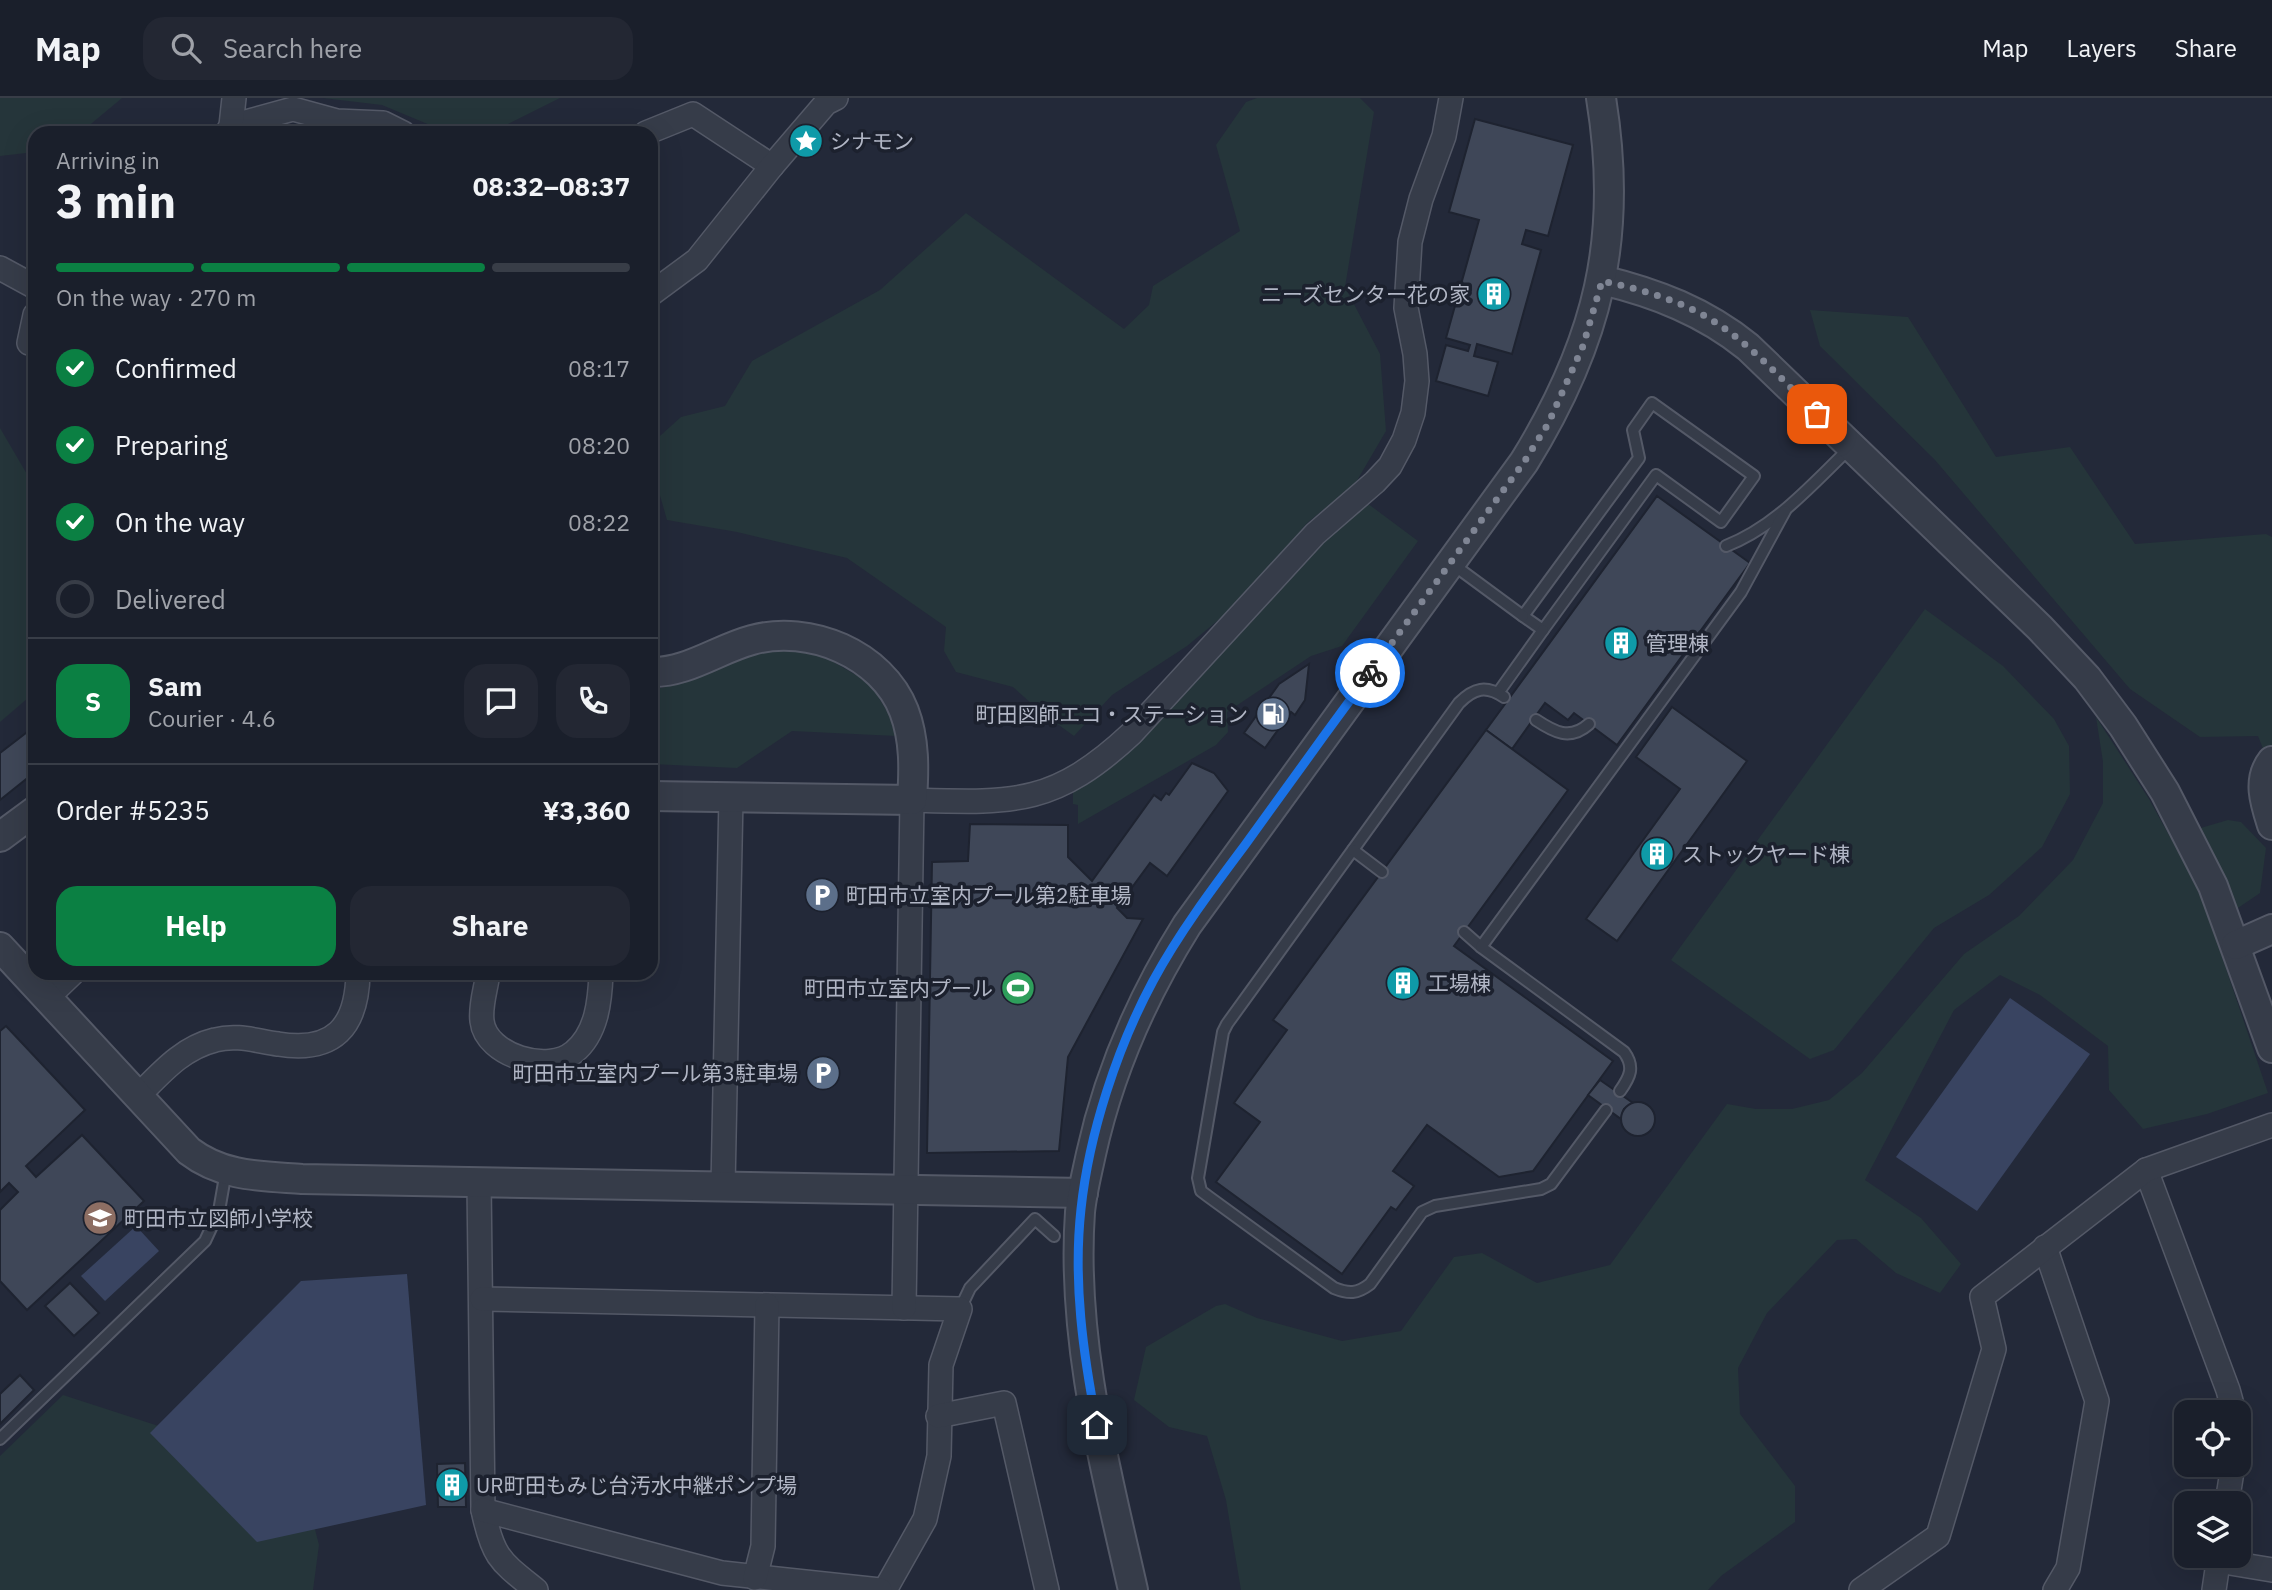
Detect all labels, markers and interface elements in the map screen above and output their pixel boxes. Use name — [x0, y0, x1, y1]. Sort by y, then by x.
search box — [143, 17, 633, 80]
text: Map — [35, 27, 101, 70]
icon: search — [167, 29, 205, 67]
text: Search here — [223, 31, 362, 65]
text: Map — [1982, 32, 2029, 64]
text: Layers — [2067, 32, 2137, 64]
text: Share — [2175, 32, 2237, 64]
place icon: シナモン — [787, 122, 825, 160]
place label: シナモン — [830, 127, 914, 155]
text: Arriving in — [56, 145, 160, 175]
text: 08:32–08:37 — [473, 169, 630, 203]
text: 3 min — [56, 171, 176, 231]
building icon: ニーズセンター花の家 — [1475, 275, 1513, 313]
place label: ニーズセンター花の家 — [1261, 280, 1470, 308]
text: On the way · 270 m — [56, 282, 256, 312]
icon: check — [56, 349, 94, 387]
text: Confirmed — [115, 351, 237, 385]
text: 08:17 — [568, 353, 630, 383]
pin — [1787, 384, 1847, 444]
icon: bag — [1798, 395, 1836, 433]
icon: check — [56, 426, 94, 464]
text: Preparing — [115, 428, 228, 462]
text: 08:20 — [568, 430, 630, 460]
icon: check — [56, 503, 94, 541]
text: On the way — [115, 505, 245, 539]
text: 08:22 — [568, 507, 630, 537]
text: Delivered — [115, 582, 226, 616]
building icon: 管理棟 — [1602, 624, 1640, 662]
place label: 管理棟 — [1646, 629, 1709, 657]
courier — [1335, 638, 1405, 708]
icon: bike — [1351, 654, 1389, 692]
button: chat — [464, 664, 538, 738]
button: phone — [556, 664, 630, 738]
text: Sam — [148, 669, 202, 703]
text: S — [85, 684, 101, 718]
fuel station icon: 町田図師エコ・ステーション — [1254, 695, 1292, 733]
place label: 町田図師エコ・ステーション — [975, 700, 1248, 728]
text: Courier · 4.6 — [148, 703, 276, 733]
text: Order #5235 — [56, 793, 210, 827]
text: ¥3,360 — [543, 793, 630, 827]
building icon: ストックヤード棟 — [1638, 835, 1676, 873]
place label: ストックヤード棟 — [1682, 840, 1850, 868]
parking icon: 町田市立室内プール第2駐車場 — [803, 876, 841, 914]
place label: 町田市立室内プール第2駐車場 — [846, 881, 1132, 909]
button: Help — [56, 886, 336, 966]
button: Share — [350, 886, 630, 966]
building icon: 工場棟 — [1384, 964, 1422, 1002]
sports icon: 町田市立室内プール — [999, 969, 1037, 1007]
place label: 工場棟 — [1428, 969, 1491, 997]
place label: 町田市立室内プール — [804, 974, 993, 1002]
parking icon: 町田市立室内プール第3駐車場 — [804, 1054, 842, 1092]
place label: 町田市立室内プール第3駐車場 — [512, 1059, 798, 1087]
school or university icon: 町田市立図師小学校 — [81, 1199, 119, 1237]
place label: 町田市立図師小学校 — [124, 1204, 313, 1232]
pin — [1067, 1395, 1127, 1455]
map controls — [2174, 1400, 2251, 1568]
button: locate — [2174, 1400, 2251, 1477]
icon: home — [1078, 1406, 1116, 1444]
building icon: UR町田もみじ台汚水中継ポンプ場 — [433, 1466, 471, 1504]
place label: UR町田もみじ台汚水中継ポンプ場 — [476, 1471, 797, 1499]
button: layers — [2174, 1491, 2251, 1568]

